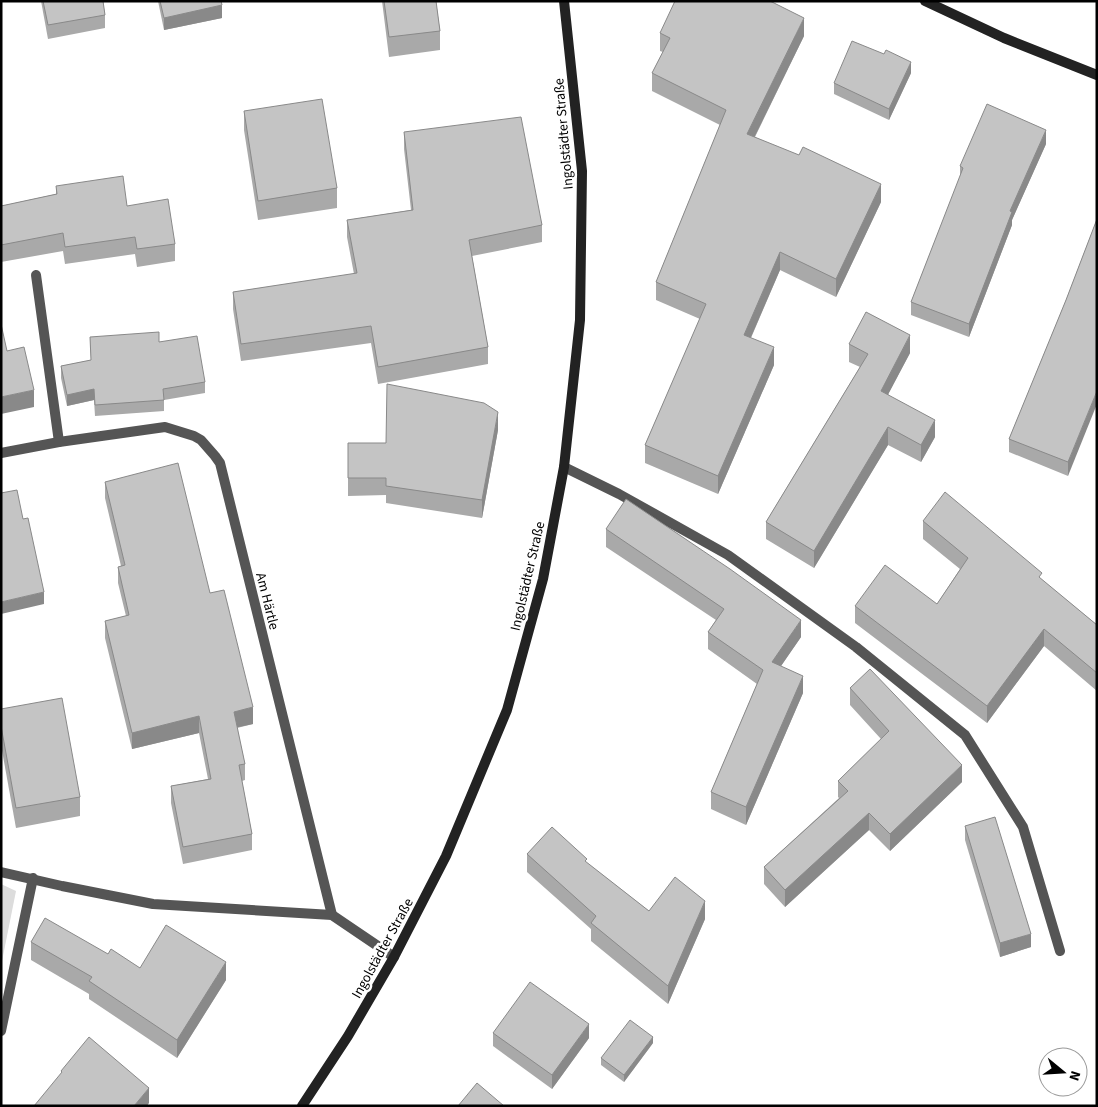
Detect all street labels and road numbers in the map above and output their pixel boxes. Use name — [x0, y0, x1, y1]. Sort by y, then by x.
street label: Ingolstädter Straße — [549, 77, 579, 190]
street label: Ingolstädter Straße — [506, 519, 550, 633]
street label: Am Härtle — [250, 571, 284, 632]
street label: Ingolstädter Straße — [347, 895, 419, 1002]

